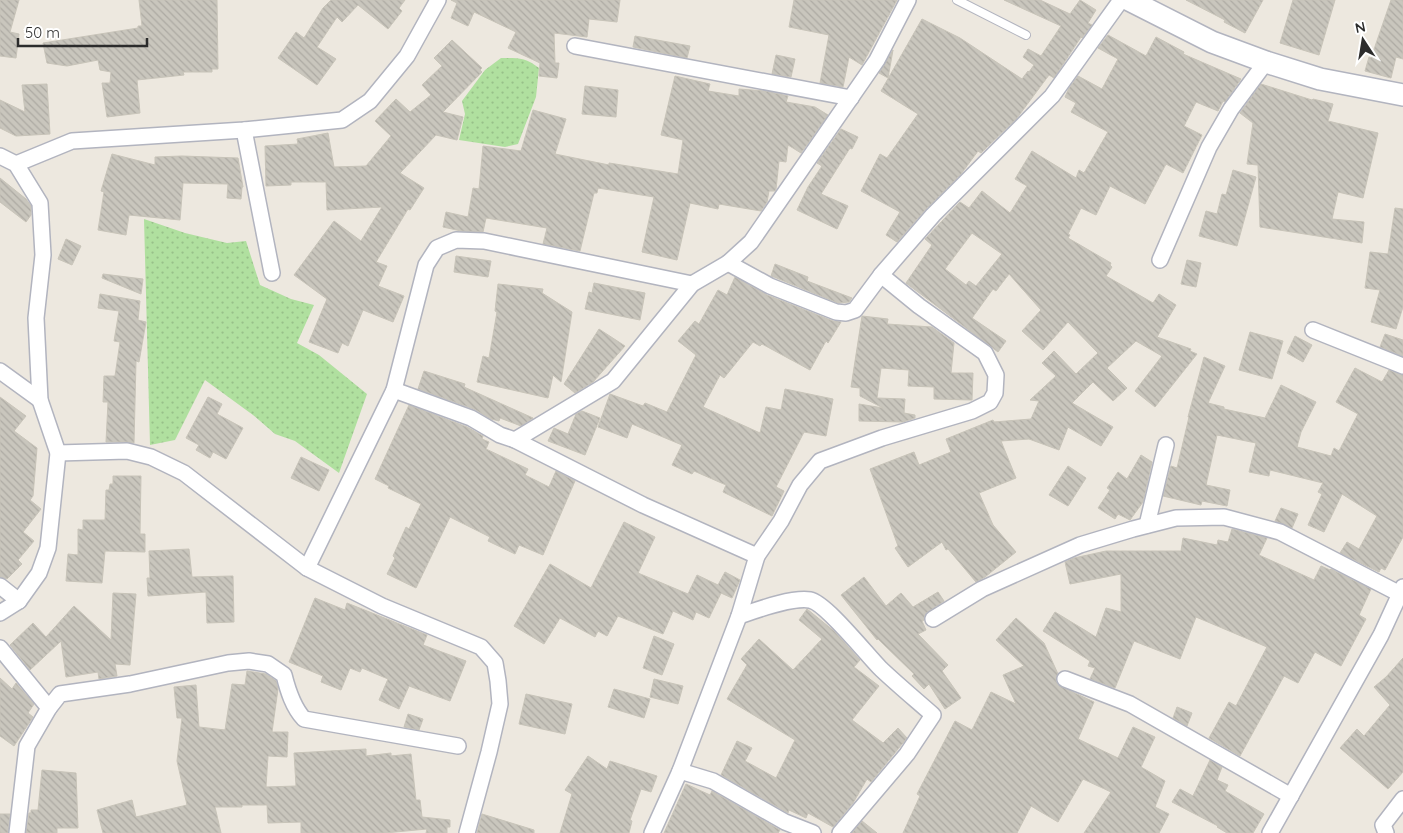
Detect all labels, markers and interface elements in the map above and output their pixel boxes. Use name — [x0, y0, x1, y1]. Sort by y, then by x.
scale bar — [18, 15, 146, 47]
north arrow — [1338, 15, 1388, 65]
text: N — [1353, 17, 1367, 37]
text: 50 m — [25, 23, 60, 42]

